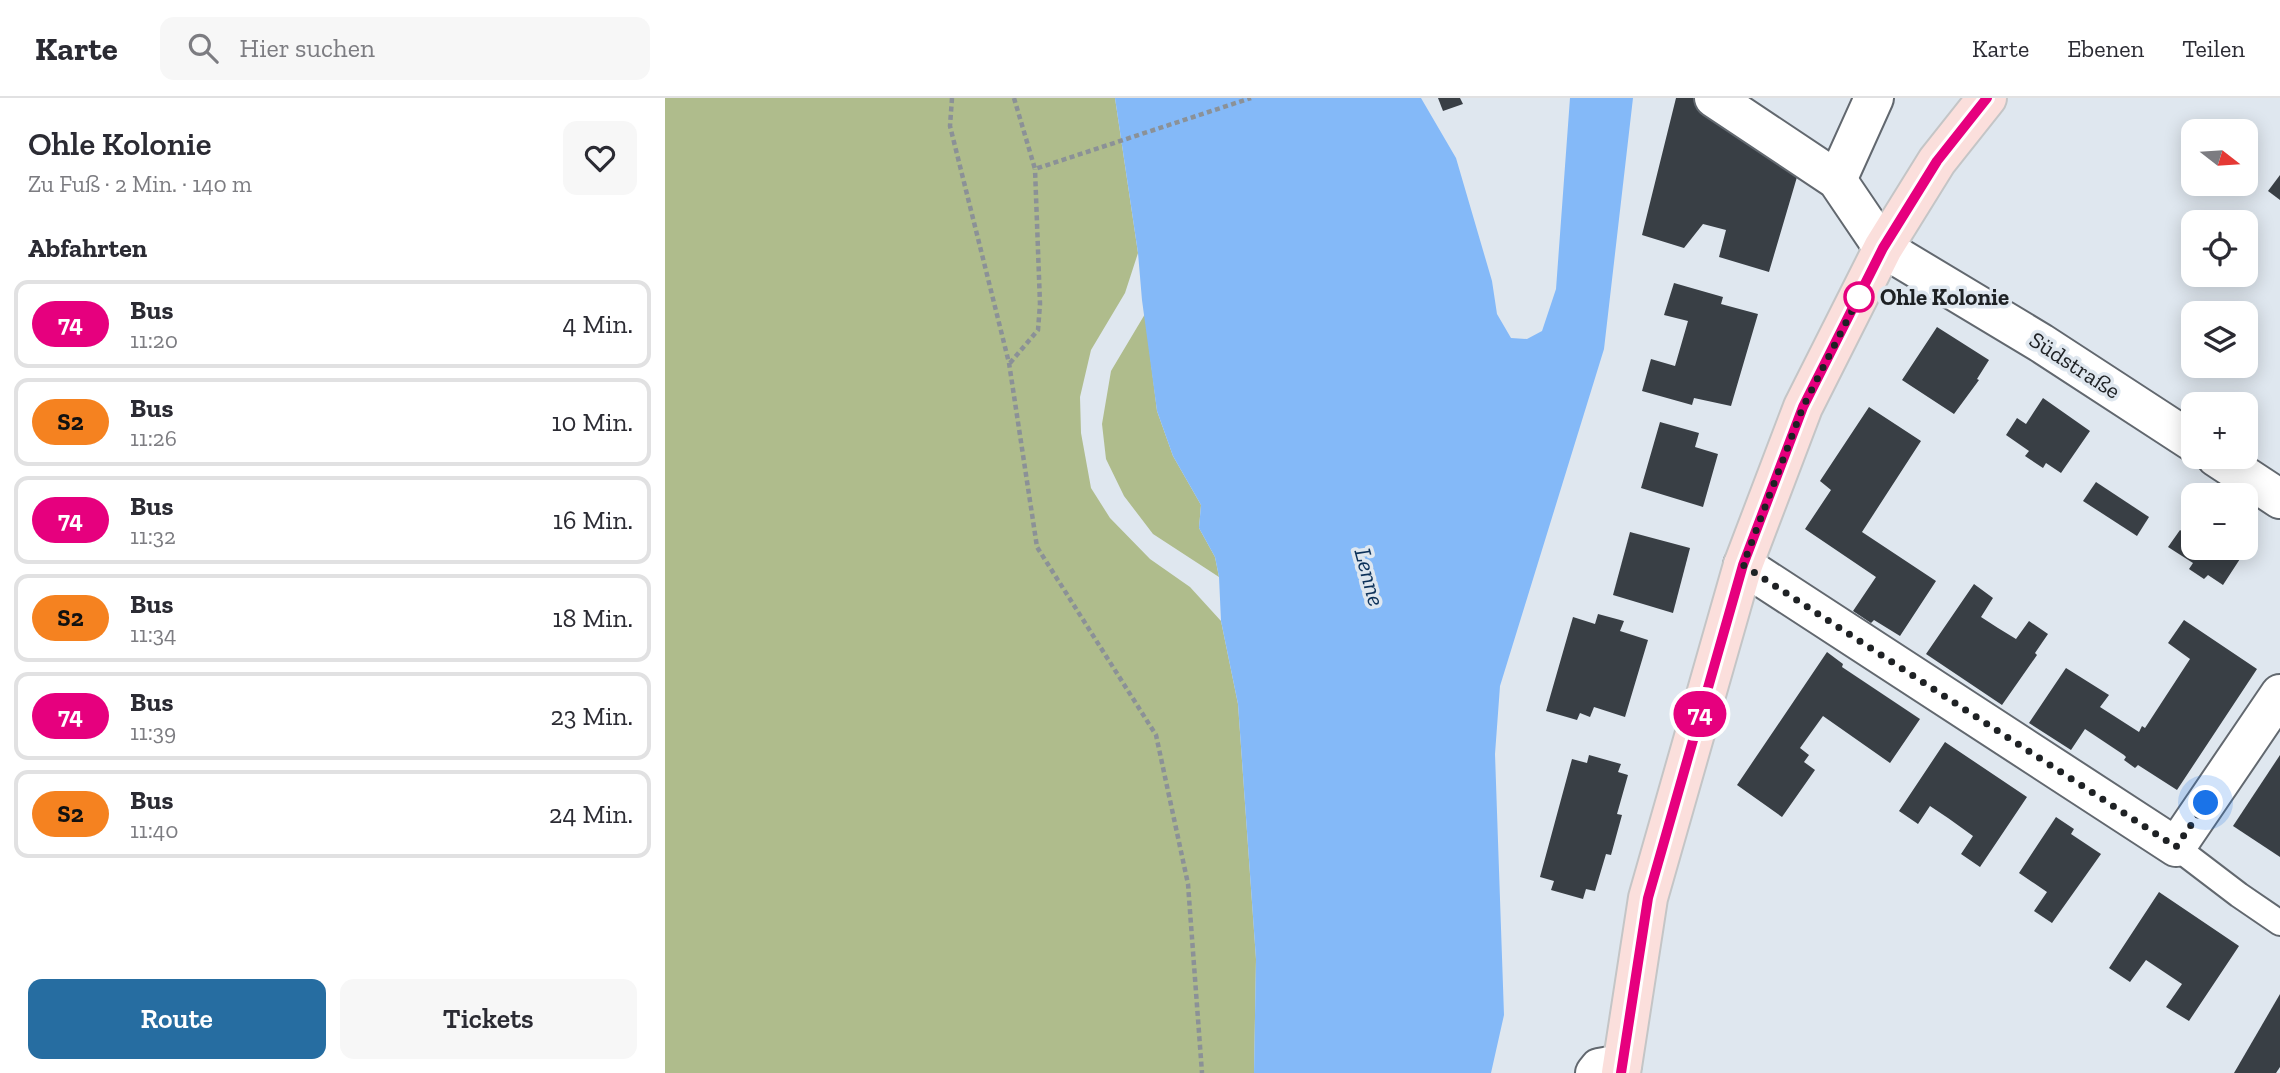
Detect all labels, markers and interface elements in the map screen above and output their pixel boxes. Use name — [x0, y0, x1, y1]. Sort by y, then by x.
search box — [160, 17, 650, 80]
text: Karte — [35, 29, 118, 68]
icon: search — [184, 29, 222, 67]
text: Hier suchen — [240, 32, 375, 64]
text: Karte — [1972, 34, 2029, 63]
text: Ebenen — [2067, 34, 2144, 63]
text: Teilen — [2182, 34, 2245, 63]
north arrow — [2181, 119, 2257, 196]
map controls — [2181, 119, 2258, 560]
button: heart — [563, 121, 637, 195]
text: Ohle Kolonie — [28, 124, 211, 163]
text: Zu Fuß · 2 Min. · 140 m — [28, 170, 252, 198]
button: locate — [2181, 210, 2258, 287]
text: Abfahrten — [28, 232, 147, 264]
marker: Ohle Kolonie — [1844, 282, 1874, 312]
place label: Ohle Kolonie — [1880, 283, 2009, 311]
text: Bus — [130, 294, 173, 326]
button: layers — [2181, 301, 2258, 378]
text: 4 Min. — [562, 308, 633, 340]
text: 74 — [58, 309, 83, 338]
street label: Südstraße — [2024, 325, 2126, 405]
text: 11:20 — [130, 326, 178, 354]
text: Bus — [130, 392, 173, 424]
button: + — [2181, 392, 2258, 469]
text: 10 Min. — [552, 406, 633, 438]
text: S2 — [57, 407, 84, 436]
text: 11:26 — [130, 424, 177, 452]
button: − — [2181, 483, 2258, 560]
text: Bus — [130, 490, 173, 522]
text: 16 Min. — [553, 504, 633, 536]
text: 74 — [58, 505, 83, 534]
text: 11:32 — [130, 522, 176, 550]
water label: Lenne — [1348, 545, 1392, 609]
text: Bus — [130, 588, 173, 620]
text: 18 Min. — [553, 602, 633, 634]
text: S2 — [57, 603, 84, 632]
text: 11:34 — [130, 620, 177, 648]
text: Bus — [130, 686, 173, 718]
line badge: 74 — [1669, 691, 1731, 737]
text: 74 — [1687, 699, 1713, 728]
text: 23 Min. — [550, 700, 633, 732]
text: 74 — [58, 701, 83, 730]
text: 11:39 — [130, 718, 176, 746]
text: Bus — [130, 784, 173, 816]
your location — [2188, 785, 2223, 820]
text: 24 Min. — [549, 798, 633, 830]
text: S2 — [57, 799, 84, 828]
text: 11:40 — [130, 816, 179, 844]
button: Route — [28, 979, 326, 1059]
button: Tickets — [340, 979, 637, 1059]

